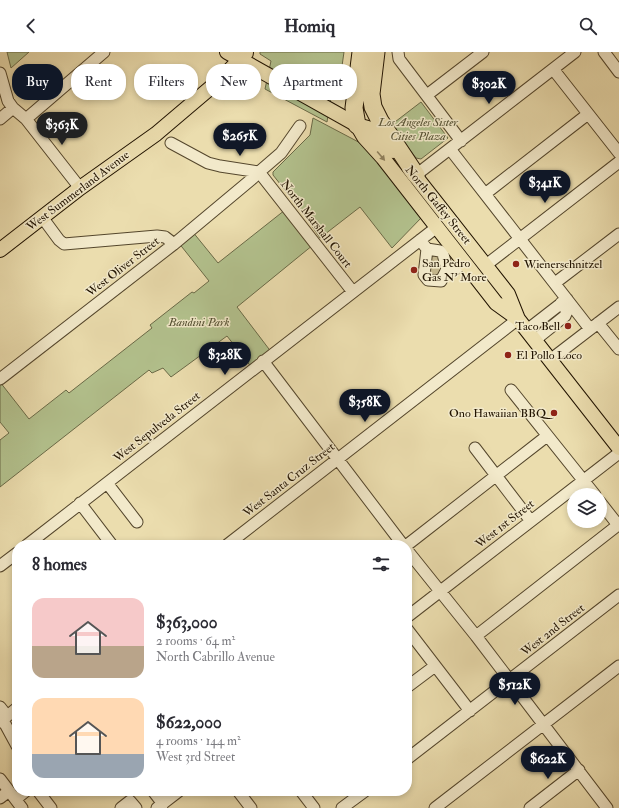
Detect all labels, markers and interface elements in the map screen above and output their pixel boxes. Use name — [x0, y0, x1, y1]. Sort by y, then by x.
icon: back — [20, 15, 42, 37]
text: Homiq — [284, 15, 335, 38]
icon: search — [577, 15, 599, 37]
chip: Buy — [12, 64, 63, 100]
chip: Rent — [71, 64, 126, 100]
chip: Filters — [134, 64, 198, 100]
chip: New — [206, 64, 261, 100]
chip: Apartment — [269, 64, 357, 100]
pin: $302K — [461, 71, 517, 105]
text: $302K — [472, 76, 506, 92]
pin: $363K — [34, 112, 90, 146]
park label: Los Angeles Sister Cities Plaza — [377, 115, 458, 144]
text: $363K — [46, 117, 78, 133]
pin: $265K — [212, 123, 268, 157]
text: $265K — [222, 128, 258, 144]
street label: West Summerland Avenue — [23, 147, 132, 235]
one-way arrow — [377, 150, 386, 161]
street label: North Gaffey Street — [402, 163, 474, 248]
pin: $341K — [517, 170, 573, 204]
text: $341K — [528, 175, 562, 191]
street label: North Marshall Court — [277, 177, 355, 271]
street label: West Oliver Street — [83, 234, 163, 301]
place label: San Pedro Gas N' More — [422, 256, 487, 285]
place label: Wienerschnitzel — [523, 257, 602, 272]
marker: Wienerschnitzel — [511, 259, 521, 269]
marker: San Pedro Gas N' More — [409, 265, 419, 275]
park label: Bandini Park — [167, 315, 230, 330]
place label: Taco Bell — [515, 319, 560, 334]
marker: Taco Bell — [563, 321, 573, 331]
pin: $328K — [197, 342, 253, 376]
text: $328K — [208, 347, 242, 363]
place label: El Pollo Loco — [516, 348, 582, 363]
marker: El Pollo Loco — [503, 350, 513, 360]
street label: West Sepulveda Street — [110, 388, 203, 466]
pin: $358K — [337, 389, 393, 423]
text: $358K — [348, 394, 382, 410]
place label: Ono Hawaiian BBQ — [449, 406, 554, 421]
marker: Ono Hawaiian BBQ — [549, 408, 559, 418]
street label: West Santa Cruz Street — [239, 439, 338, 521]
map controls — [567, 488, 607, 528]
button: layers — [567, 488, 607, 528]
street label: West 1st Street — [472, 496, 537, 552]
icon: filters — [370, 553, 392, 575]
text: 8 homes — [32, 554, 87, 575]
street label: West 2nd Street — [518, 601, 588, 660]
text: $363,000 — [156, 612, 217, 633]
icon: home — [64, 614, 112, 662]
text: 2 rooms · 64 m² — [156, 633, 235, 649]
text: North Cabrillo Avenue — [156, 649, 275, 665]
pin: $512K — [487, 672, 543, 706]
text: $512K — [498, 677, 532, 693]
text: $622,000 — [156, 712, 222, 733]
icon: home — [64, 714, 112, 762]
text: 4 rooms · 144 m² — [156, 733, 241, 749]
pin: $622K — [520, 746, 576, 780]
text: West 3rd Street — [156, 749, 235, 765]
text: $622K — [530, 751, 566, 767]

